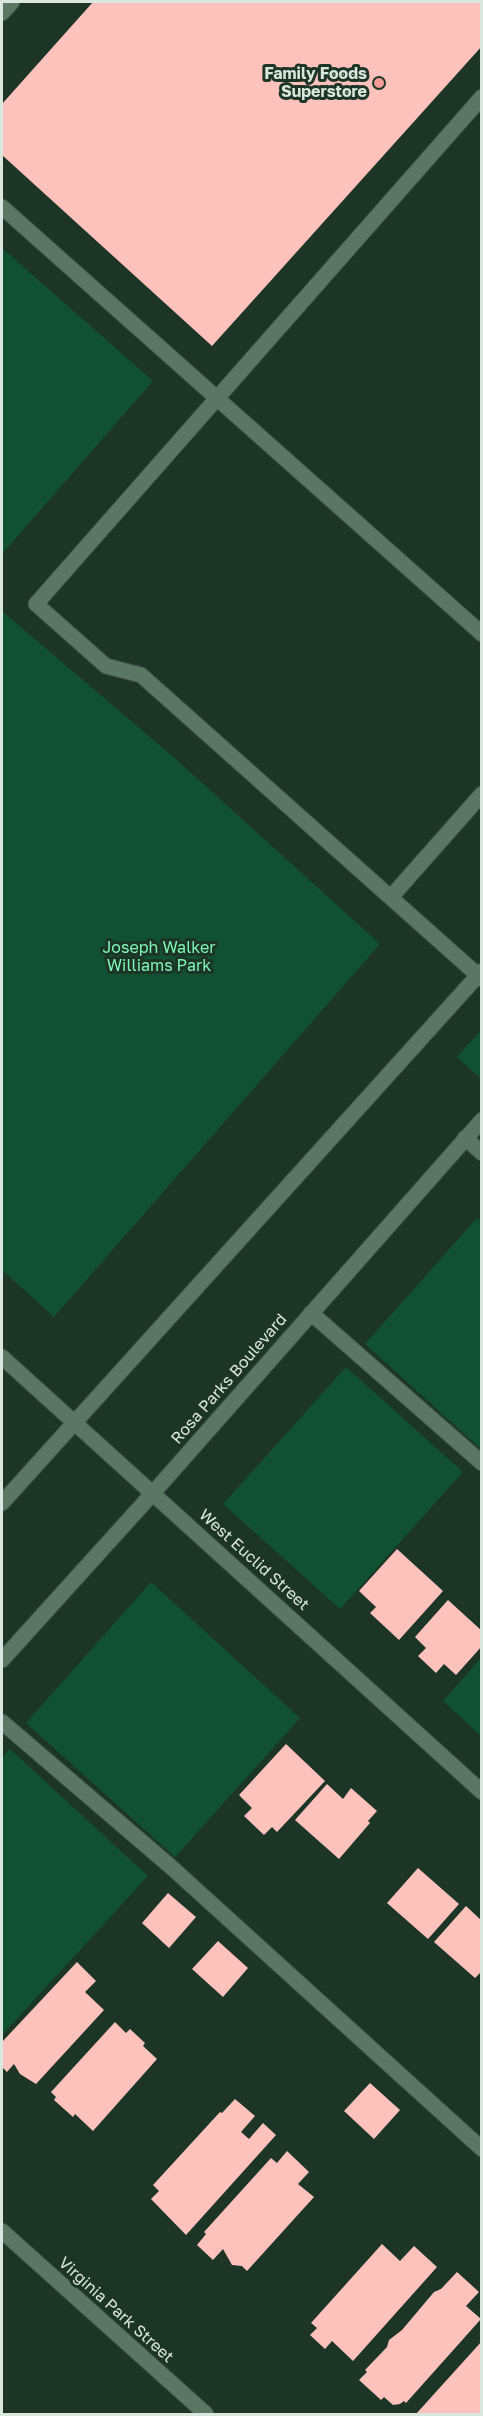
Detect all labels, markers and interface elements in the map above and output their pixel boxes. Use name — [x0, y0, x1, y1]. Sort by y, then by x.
place label: Family Foods Superstore — [264, 64, 367, 102]
marker: Family Foods Superstore — [372, 76, 386, 90]
park label: Joseph Walker Williams Park — [102, 938, 216, 976]
street label: Rosa Parks Boulevard — [167, 1310, 291, 1448]
street label: West Euclid Street — [195, 1505, 313, 1615]
street label: Virginia Park Street — [54, 2253, 178, 2367]

